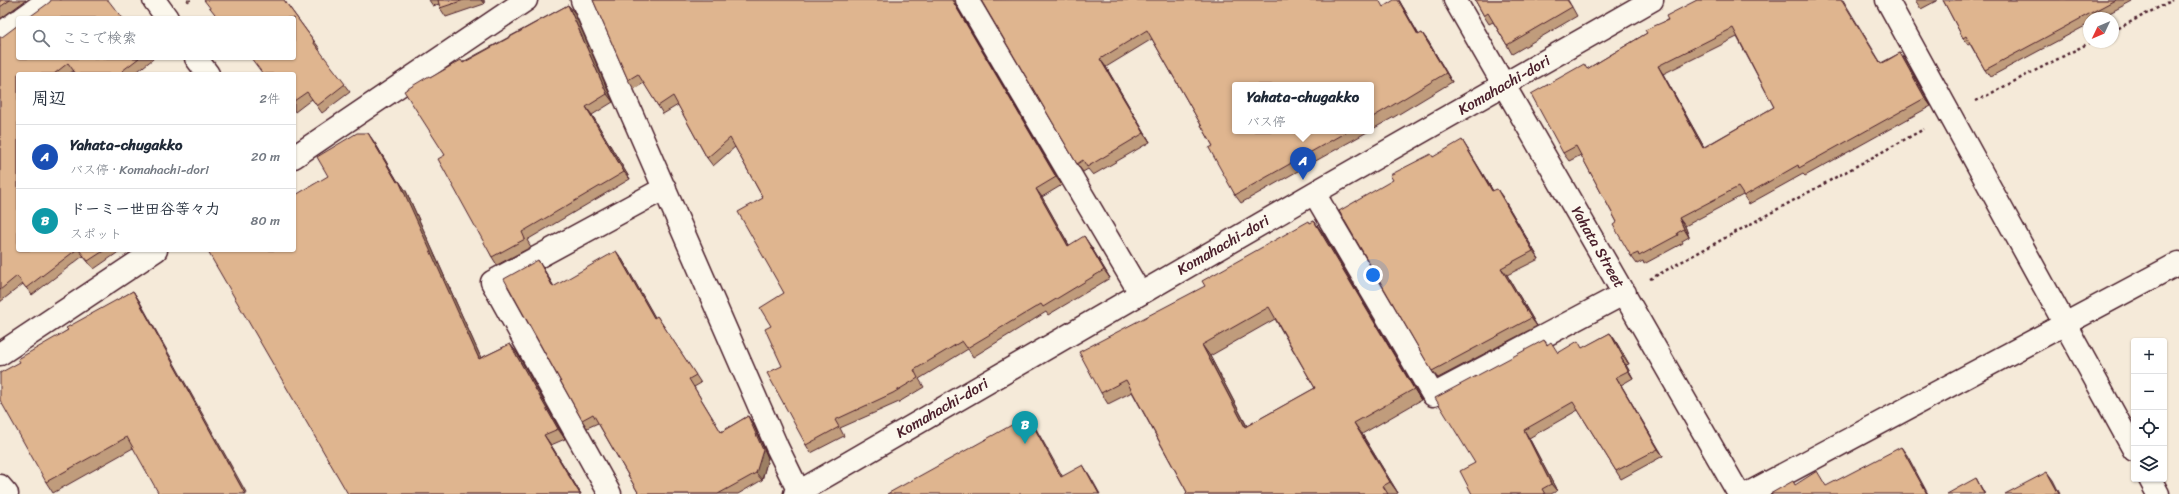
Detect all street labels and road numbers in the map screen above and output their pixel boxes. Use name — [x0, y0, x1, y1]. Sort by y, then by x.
street label: Komahachi-dori — [1453, 47, 1556, 122]
street label: Yahata Street — [1564, 201, 1632, 293]
street label: Komahachi-dori — [1172, 207, 1275, 282]
street label: Komahachi-dori — [891, 370, 994, 445]

